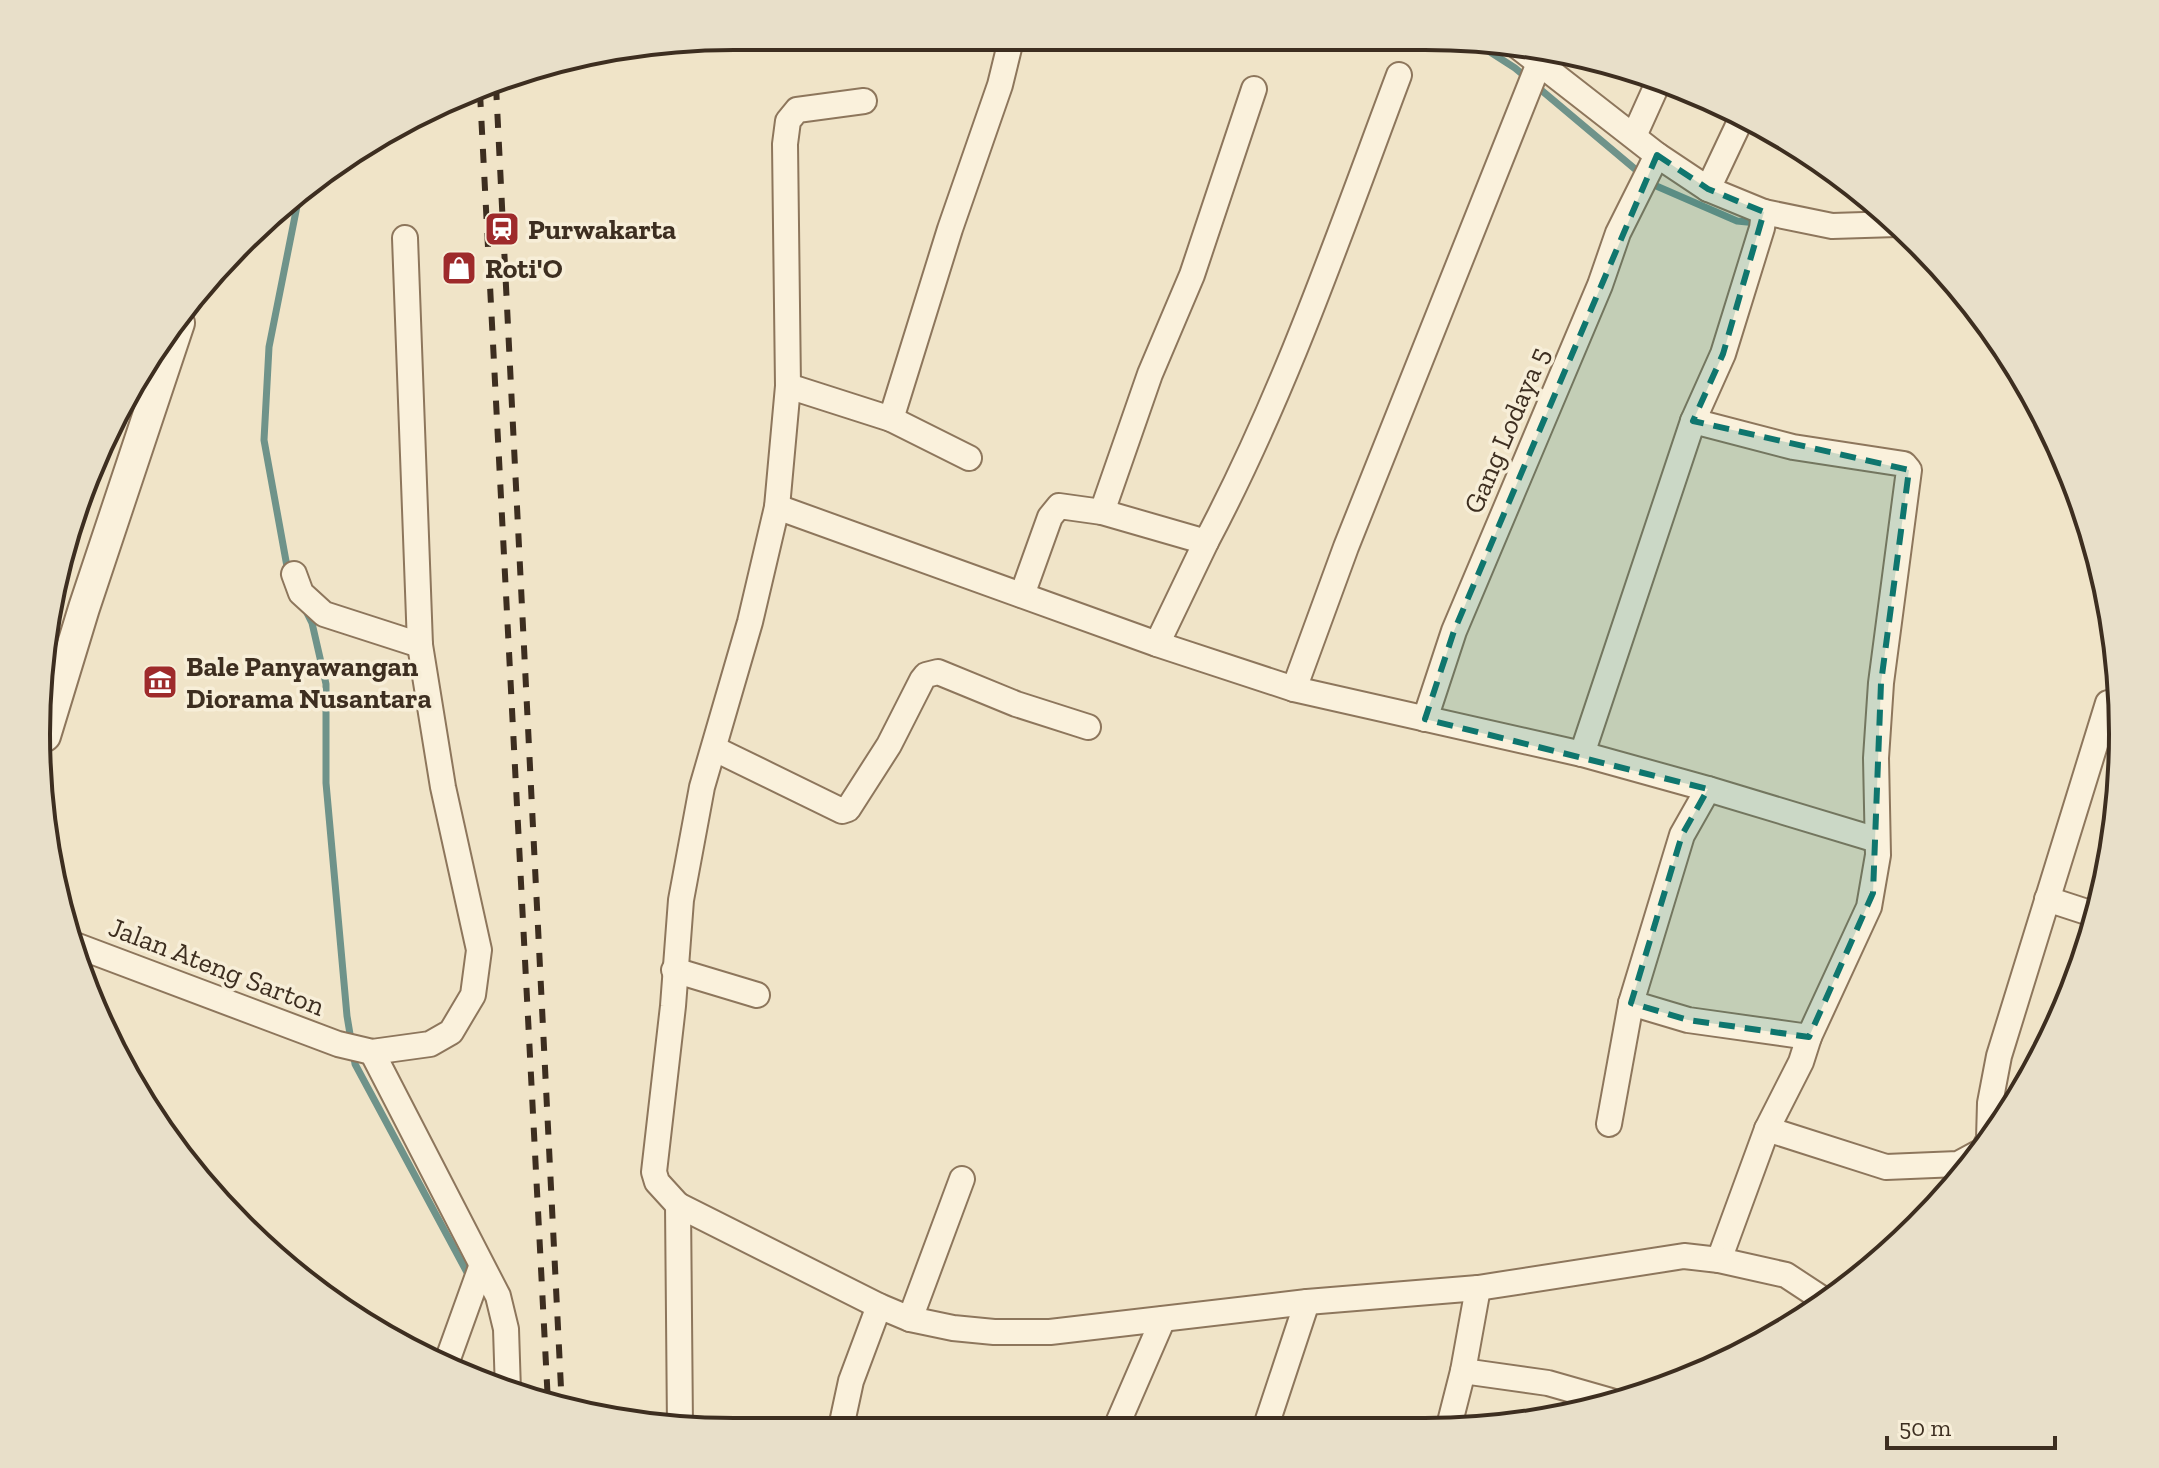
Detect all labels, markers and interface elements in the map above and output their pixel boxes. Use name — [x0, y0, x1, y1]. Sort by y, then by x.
station icon: Purwakarta — [483, 210, 521, 248]
place label: Purwakarta — [528, 213, 676, 246]
shop icon: Roti'O — [440, 249, 478, 287]
place label: Roti'O — [485, 252, 563, 285]
street label: Gang Lodaya 5 — [1457, 342, 1556, 518]
place label: Bale Panyawangan Diorama Nusantara — [186, 650, 432, 715]
museum icon: Bale Panyawangan Diorama Nusantara — [141, 663, 179, 701]
street label: Jalan Ateng Sarton — [104, 910, 329, 1023]
scale bar — [1887, 1400, 2055, 1450]
text: 50 m — [1899, 1413, 1952, 1442]

